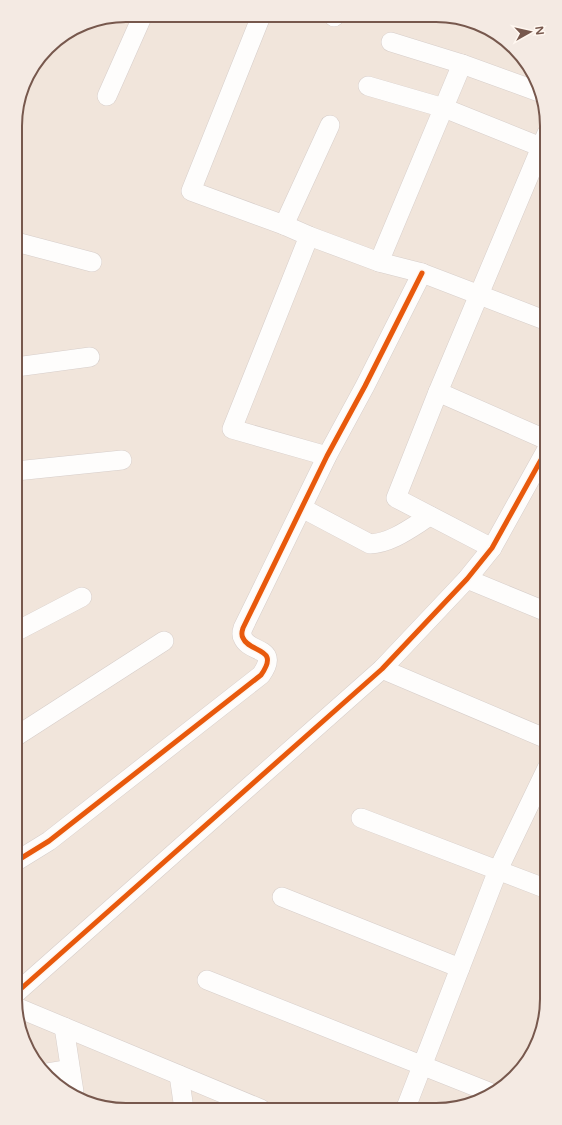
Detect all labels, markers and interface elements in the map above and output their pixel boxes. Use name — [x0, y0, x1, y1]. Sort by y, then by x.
north arrow — [510, 12, 550, 52]
text: N — [532, 25, 546, 36]

